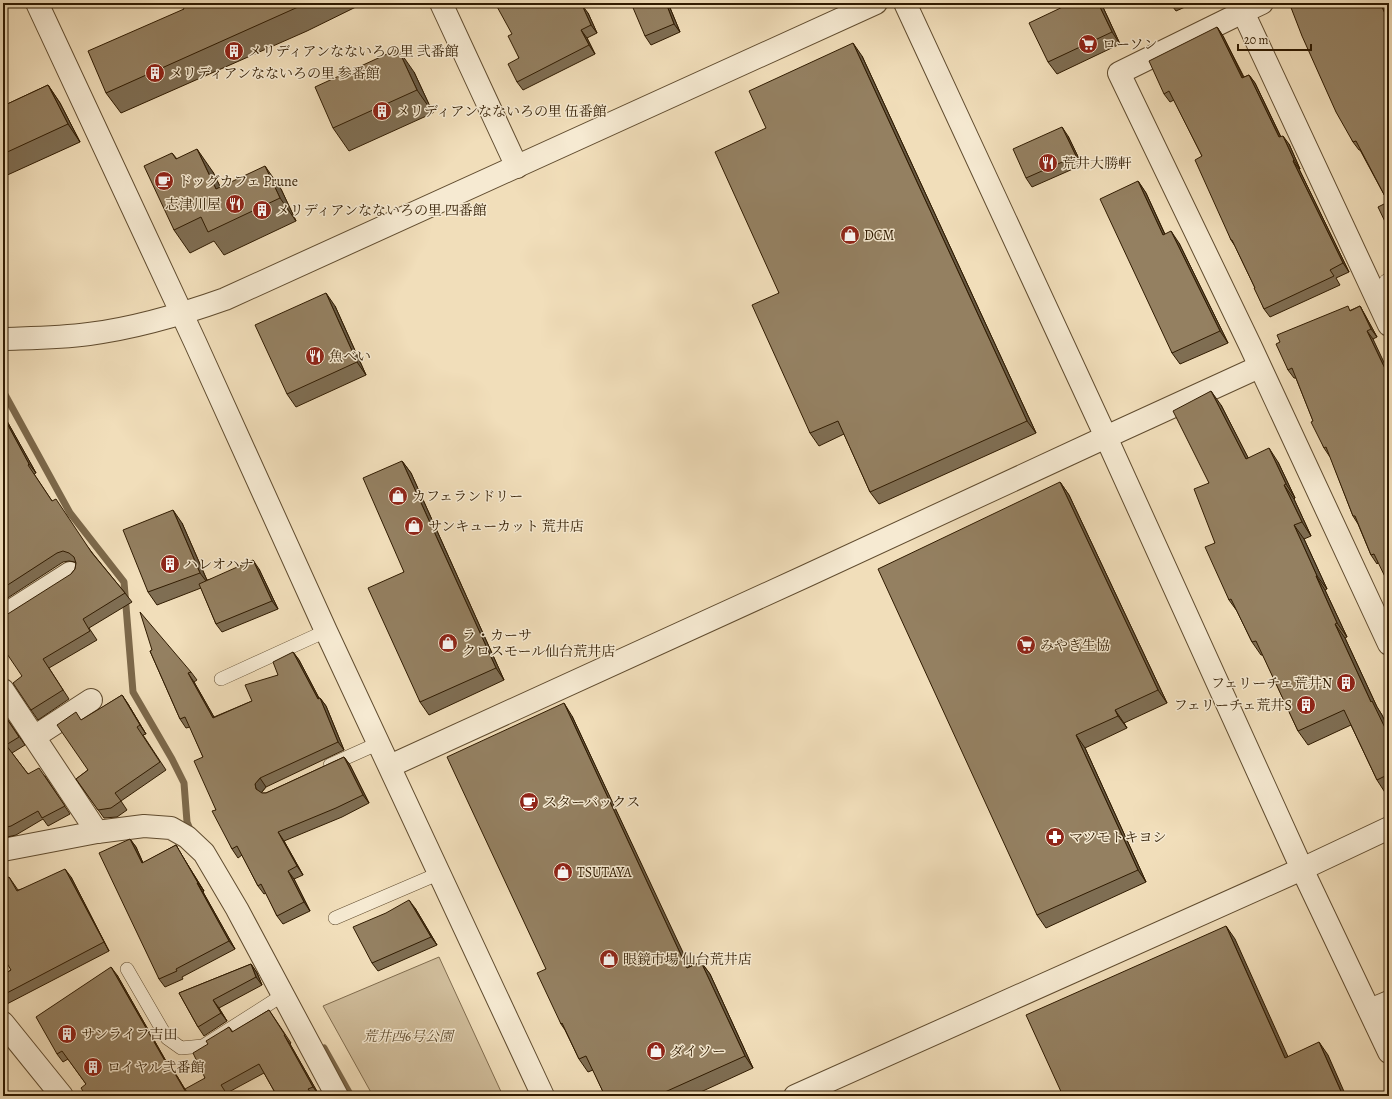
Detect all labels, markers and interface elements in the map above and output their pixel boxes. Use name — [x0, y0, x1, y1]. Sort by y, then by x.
scale bar — [1238, 26, 1311, 52]
text: 20 m — [1244, 32, 1268, 48]
supermarket icon: ローソン — [1077, 33, 1099, 55]
place label: ローソン — [1102, 35, 1157, 54]
building icon: メリディアンなないろの里 弐番館 — [223, 40, 245, 62]
place label: メリディアンなないろの里 弐番館 — [248, 42, 459, 61]
building icon: メリディアンなないろの里 参番館 — [144, 62, 166, 84]
place label: メリディアンなないろの里 参番館 — [169, 64, 380, 83]
building icon: メリディアンなないろの里 伍番館 — [371, 100, 393, 122]
place label: メリディアンなないろの里 伍番館 — [396, 102, 607, 121]
restaurant icon: 荒井大勝軒 — [1037, 152, 1059, 174]
place label: 荒井大勝軒 — [1062, 154, 1132, 173]
cafe icon: ドッグカフェ Prune — [153, 170, 175, 192]
place label: ドッグカフェ Prune — [178, 172, 298, 191]
restaurant icon: 志津川屋 — [224, 193, 246, 215]
place label: 志津川屋 — [165, 195, 221, 214]
building icon: メリディアンなないろの里 四番館 — [251, 199, 273, 221]
place label: メリディアンなないろの里 四番館 — [276, 201, 487, 220]
shop icon: DCM — [839, 224, 861, 246]
place label: DCM — [864, 226, 895, 245]
restaurant icon: 魚べい — [304, 345, 326, 367]
place label: 魚べい — [329, 347, 371, 366]
shop icon: カフェランドリー — [387, 485, 409, 507]
place label: カフェランドリー — [412, 487, 523, 506]
shop icon: サンキューカット 荒井店 — [403, 515, 425, 537]
place label: サンキューカット 荒井店 — [428, 517, 584, 536]
building icon: ハレオハナ — [159, 553, 181, 575]
place label: ハレオハナ — [184, 555, 254, 574]
place label: ラ・カーサ クロスモール仙台荒井店 — [462, 626, 615, 661]
shop icon: ラ・カーサ クロスモール仙台荒井店 — [437, 632, 459, 654]
supermarket icon: みやぎ生協 — [1015, 634, 1037, 656]
place label: みやぎ生協 — [1040, 636, 1110, 655]
building icon: フェリーチェ荒井N — [1335, 672, 1357, 694]
place label: フェリーチェ荒井N — [1211, 674, 1332, 693]
building icon: フェリーチェ荒井S — [1295, 694, 1317, 716]
place label: フェリーチェ荒井S — [1174, 696, 1292, 715]
cafe icon: スターバックス — [518, 791, 540, 813]
place label: スターバックス — [543, 793, 640, 812]
pharmacy icon: マツモトキヨシ — [1044, 826, 1066, 848]
place label: マツモトキヨシ — [1069, 828, 1167, 847]
shop icon: TSUTAYA — [552, 861, 574, 883]
place label: TSUTAYA — [577, 863, 632, 882]
shop icon: 眼鏡市場 仙台荒井店 — [598, 948, 620, 970]
place label: 眼鏡市場 仙台荒井店 — [623, 950, 752, 969]
building icon: サンライフ吉田 — [56, 1023, 78, 1045]
place label: サンライフ吉田 — [81, 1025, 177, 1044]
park label: 荒井西6号公園 — [363, 1027, 455, 1046]
shop icon: ダイソー — [645, 1040, 667, 1062]
place label: ダイソー — [670, 1042, 726, 1061]
building icon: ロイヤル弐番館 — [82, 1056, 104, 1078]
place label: ロイヤル弐番館 — [107, 1058, 204, 1077]

